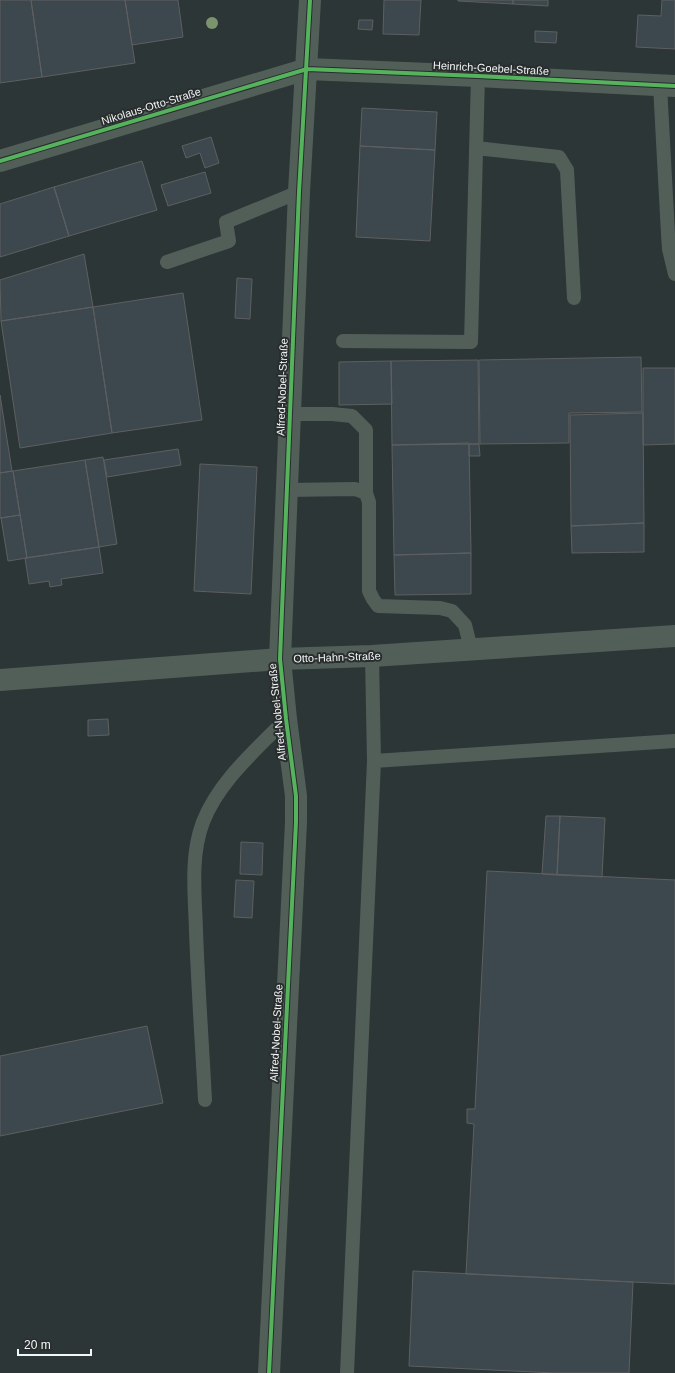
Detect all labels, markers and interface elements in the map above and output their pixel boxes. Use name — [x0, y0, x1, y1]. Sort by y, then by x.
street label: Heinrich-Goebel-Straße — [433, 59, 549, 77]
street label: Nikolaus-Otto-Straße — [100, 85, 202, 127]
street label: Alfred-Nobel-Straße — [274, 338, 290, 436]
street label: Otto-Hahn-Straße — [293, 649, 381, 665]
street label: Alfred-Nobel-Straße — [266, 663, 288, 761]
street label: Alfred-Nobel-Straße — [267, 984, 285, 1082]
scale bar — [18, 1331, 91, 1357]
text: 20 m — [24, 1338, 51, 1352]

